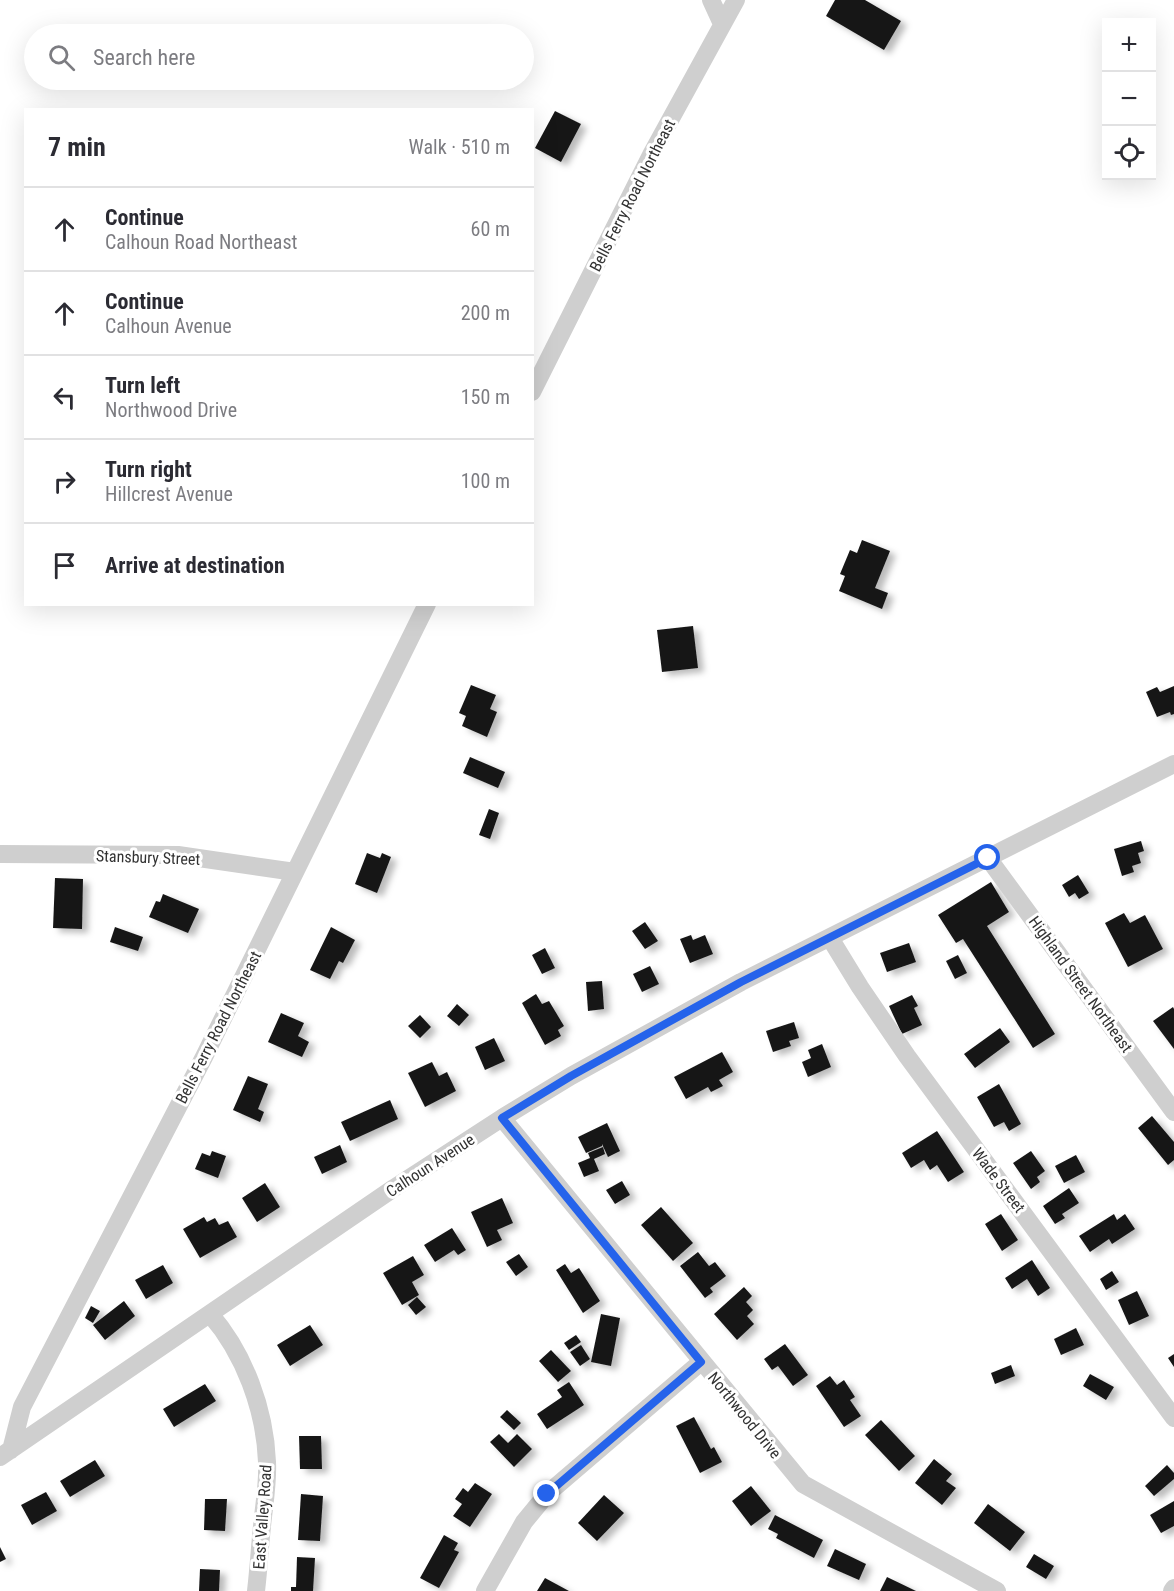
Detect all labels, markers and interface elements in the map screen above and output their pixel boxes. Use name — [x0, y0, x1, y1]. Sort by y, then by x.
map controls — [1102, 18, 1156, 180]
button: + — [1102, 18, 1156, 72]
search box — [24, 24, 534, 90]
icon: search — [45, 41, 78, 74]
text: Search here — [93, 45, 195, 70]
button: − — [1102, 72, 1156, 126]
street label: Bells Ferry Road Northeast — [586, 116, 679, 275]
button: locate — [1102, 126, 1156, 180]
text: 7 min — [48, 132, 106, 162]
text: Walk · 510 m — [409, 135, 510, 159]
text: Continue — [105, 205, 184, 230]
icon: ahead — [48, 213, 81, 246]
text: 60 m — [471, 217, 510, 241]
text: Calhoun Road Northeast — [105, 230, 297, 254]
text: Continue — [105, 289, 184, 314]
icon: ahead — [48, 297, 81, 330]
text: 200 m — [461, 301, 510, 325]
text: Calhoun Avenue — [105, 314, 232, 338]
text: Turn left — [105, 373, 180, 398]
icon: left — [48, 381, 81, 414]
text: 150 m — [461, 385, 510, 409]
text: Northwood Drive — [105, 398, 237, 422]
text: Turn right — [105, 457, 192, 482]
icon: right — [48, 465, 81, 498]
text: 100 m — [461, 469, 510, 493]
text: Hillcrest Avenue — [105, 482, 233, 506]
icon: arrive — [48, 549, 81, 582]
text: Arrive at destination — [105, 553, 285, 578]
route start — [974, 844, 1000, 870]
street label: Stansbury Street — [96, 846, 201, 869]
street label: Highland Street Northeast — [1025, 912, 1137, 1056]
street label: Bells Ferry Road Northeast — [172, 948, 265, 1107]
street label: Calhoun Avenue — [383, 1130, 478, 1201]
street label: Wade Street — [968, 1144, 1029, 1217]
street label: Northwood Drive — [704, 1368, 785, 1462]
street label: East Valley Road — [249, 1464, 276, 1570]
route end — [533, 1480, 559, 1506]

